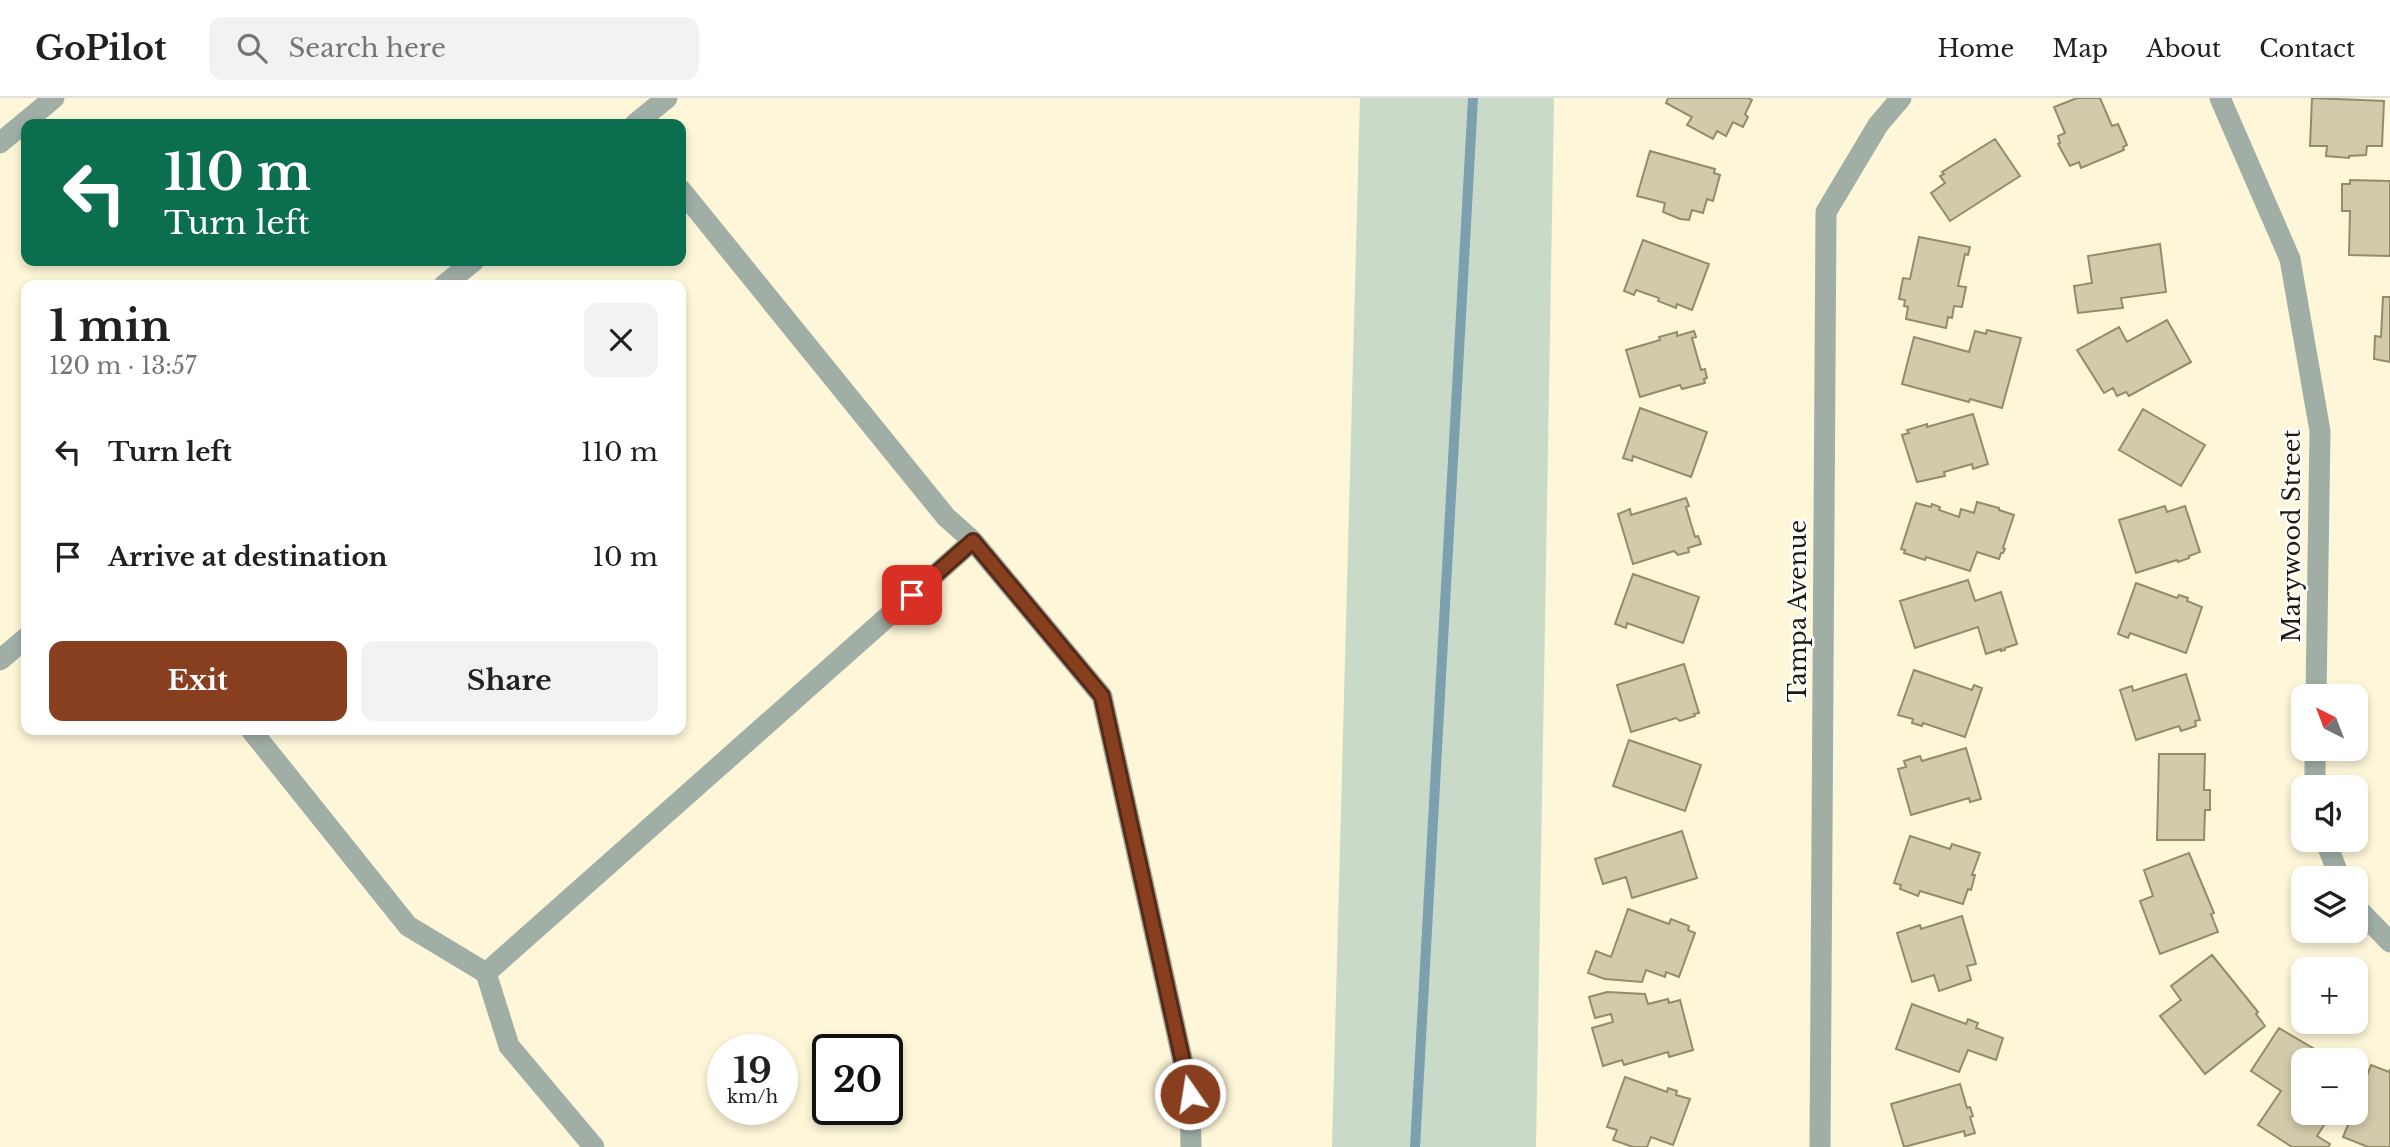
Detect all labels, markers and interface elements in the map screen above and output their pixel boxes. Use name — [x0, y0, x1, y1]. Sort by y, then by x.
search box — [209, 17, 699, 80]
text: GoPilot — [35, 28, 167, 69]
icon: search — [233, 29, 271, 67]
text: Search here — [289, 32, 446, 64]
text: Home — [1938, 34, 2014, 63]
text: Map — [2052, 34, 2108, 63]
text: About — [2146, 34, 2221, 63]
text: Contact — [2259, 34, 2355, 63]
text: 110 m — [164, 142, 311, 203]
icon: left — [49, 147, 140, 238]
text: Turn left — [164, 203, 310, 243]
text: 1 min — [49, 300, 171, 352]
button: close — [584, 303, 658, 377]
text: 120 m · 13:57 — [49, 352, 196, 380]
street label: Marywood Street — [2277, 430, 2306, 642]
icon: left — [49, 433, 87, 471]
text: Turn left — [108, 436, 232, 468]
text: 110 m — [581, 436, 658, 468]
street label: Tampa Avenue — [1783, 520, 1812, 702]
icon: arrive — [49, 538, 87, 576]
text: Arrive at destination — [108, 541, 388, 573]
text: 10 m — [592, 541, 658, 573]
pin — [882, 565, 942, 625]
icon: arrive — [893, 576, 931, 614]
button: Exit — [49, 641, 347, 721]
button: Share — [361, 641, 658, 721]
north arrow — [2291, 684, 2368, 761]
map controls — [2291, 684, 2368, 1125]
button: sound — [2291, 775, 2368, 852]
button: layers — [2291, 866, 2368, 943]
button: + — [2291, 957, 2368, 1034]
speed limit sign: 20 — [812, 1034, 903, 1125]
button: − — [2291, 1048, 2368, 1125]
text: 19 — [733, 1049, 772, 1092]
position arrow — [1153, 1057, 1227, 1131]
text: km/h — [727, 1086, 778, 1108]

